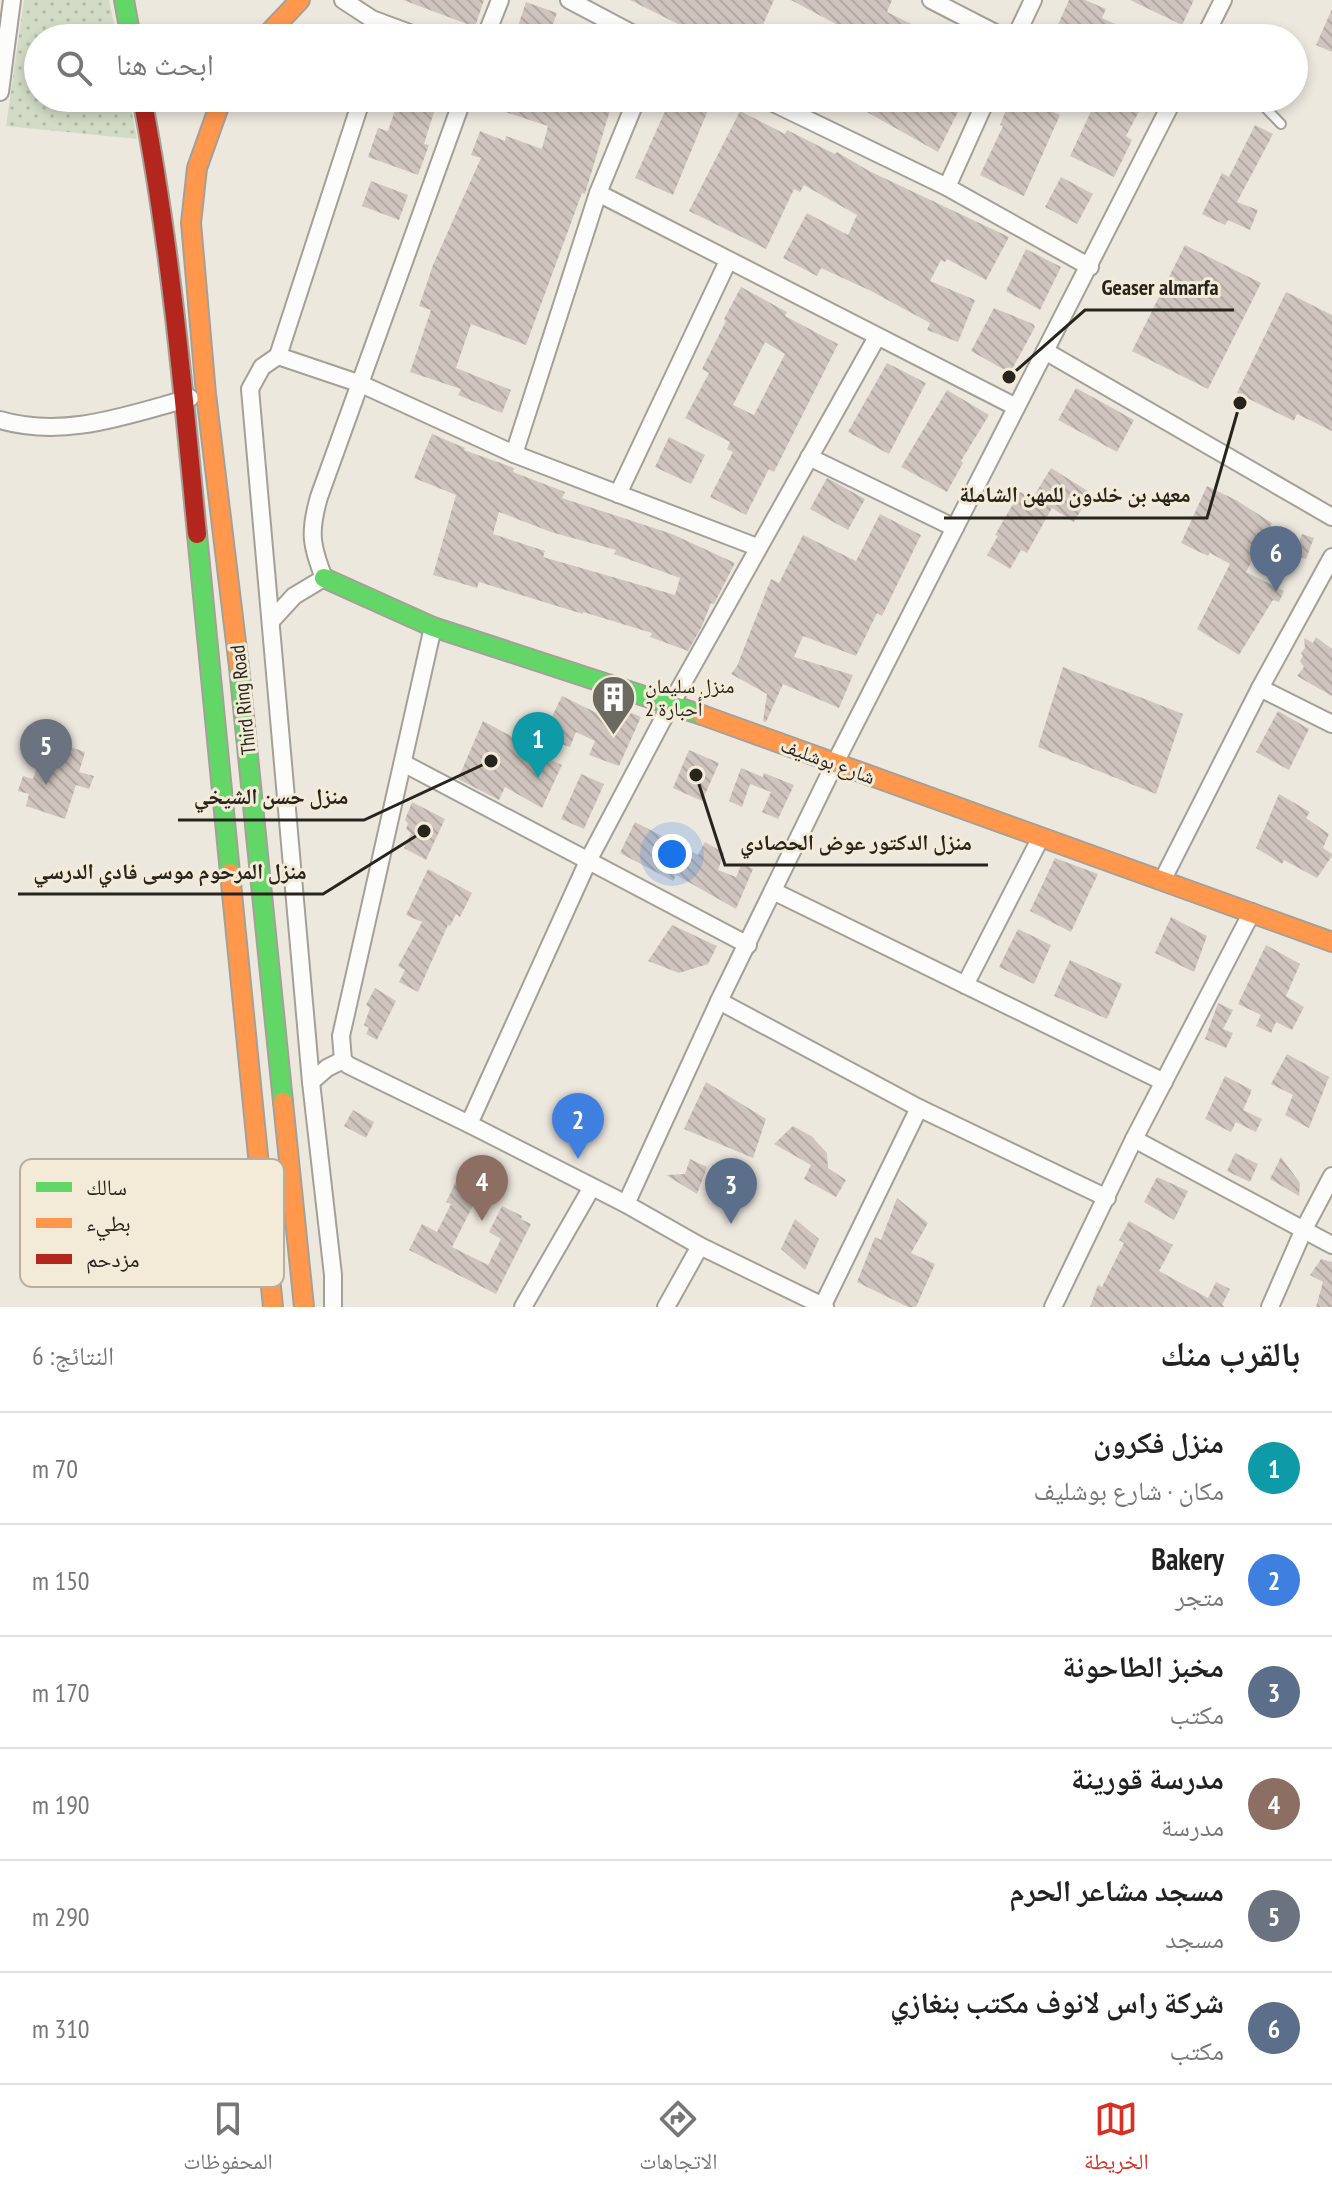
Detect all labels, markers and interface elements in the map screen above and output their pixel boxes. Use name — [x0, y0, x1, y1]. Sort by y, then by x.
search box — [24, 24, 1308, 112]
text: ابحث هنا — [116, 44, 214, 83]
icon: search — [52, 46, 96, 90]
callout: Geaser almarfa — [1085, 264, 1234, 310]
text: Geaser almarfa — [1101, 273, 1219, 301]
callout: معهد بن خلدون للمهن الشاملة — [944, 472, 1207, 518]
text: معهد بن خلدون للمهن الشاملة — [959, 480, 1191, 508]
pin: 6 — [1250, 526, 1302, 592]
street label: Third Ring Road — [224, 644, 262, 756]
building icon: منزل سليمان أحبارة 2 — [590, 673, 638, 736]
place label: منزل سليمان أحبارة 2 — [645, 673, 734, 722]
pin: 1 — [512, 712, 564, 778]
pin: 5 — [20, 719, 72, 785]
street label: شارع بوشليف — [777, 732, 879, 790]
callout: منزل حسن الشيخي — [178, 774, 364, 820]
text: منزل حسن الشيخي — [194, 782, 348, 813]
callout: منزل الدكتور عوض الحصادي — [725, 819, 988, 865]
text: منزل الدكتور عوض الحصادي — [740, 828, 972, 859]
your location — [652, 834, 692, 874]
callout: منزل المرحوم موسى فادي الدرسي — [18, 848, 323, 894]
text: منزل المرحوم موسى فادي الدرسي — [33, 857, 307, 888]
pin: 2 — [552, 1093, 604, 1159]
pin: 4 — [456, 1155, 508, 1221]
pin: 3 — [705, 1158, 757, 1224]
legend — [20, 1159, 284, 1287]
text: سالك — [86, 1173, 127, 1201]
text: بطيء — [86, 1209, 131, 1241]
text: مزدحم — [86, 1245, 140, 1274]
text: بالقرب منك — [1160, 1331, 1300, 1375]
text: النتائج: 6 — [32, 1339, 114, 1372]
text: منزل فكرون — [1093, 1422, 1224, 1461]
text: 70 m — [32, 1452, 78, 1485]
text: 1 — [1268, 1452, 1280, 1485]
text: مكان · شارع بوشليف — [1033, 1474, 1224, 1507]
text: Bakery — [1151, 1539, 1224, 1578]
text: 150 m — [32, 1564, 90, 1597]
text: 2 — [1268, 1564, 1280, 1597]
text: متجر — [1175, 1580, 1224, 1613]
text: مخبز الطاحونة — [1062, 1646, 1224, 1685]
text: 170 m — [32, 1676, 90, 1709]
text: 3 — [1268, 1676, 1280, 1709]
text: مكتب — [1170, 1698, 1224, 1731]
text: مدرسة قورينة — [1071, 1758, 1224, 1797]
text: 190 m — [32, 1788, 90, 1821]
text: 4 — [1268, 1788, 1280, 1821]
text: مدرسة — [1161, 1810, 1224, 1843]
text: مسجد مشاعر الحرم — [1010, 1870, 1224, 1909]
text: 290 m — [32, 1900, 90, 1933]
text: 5 — [1268, 1900, 1280, 1933]
text: مسجد — [1165, 1922, 1224, 1955]
text: شركة راس لانوف مكتب بنغازي — [890, 1982, 1224, 2021]
text: 310 m — [32, 2012, 90, 2045]
text: 6 — [1268, 2012, 1280, 2045]
text: مكتب — [1170, 2034, 1224, 2067]
tab: المحفوظات — [183, 2097, 273, 2183]
tab: الاتجاهات — [639, 2097, 717, 2183]
tab: الخريطة — [1084, 2097, 1149, 2183]

